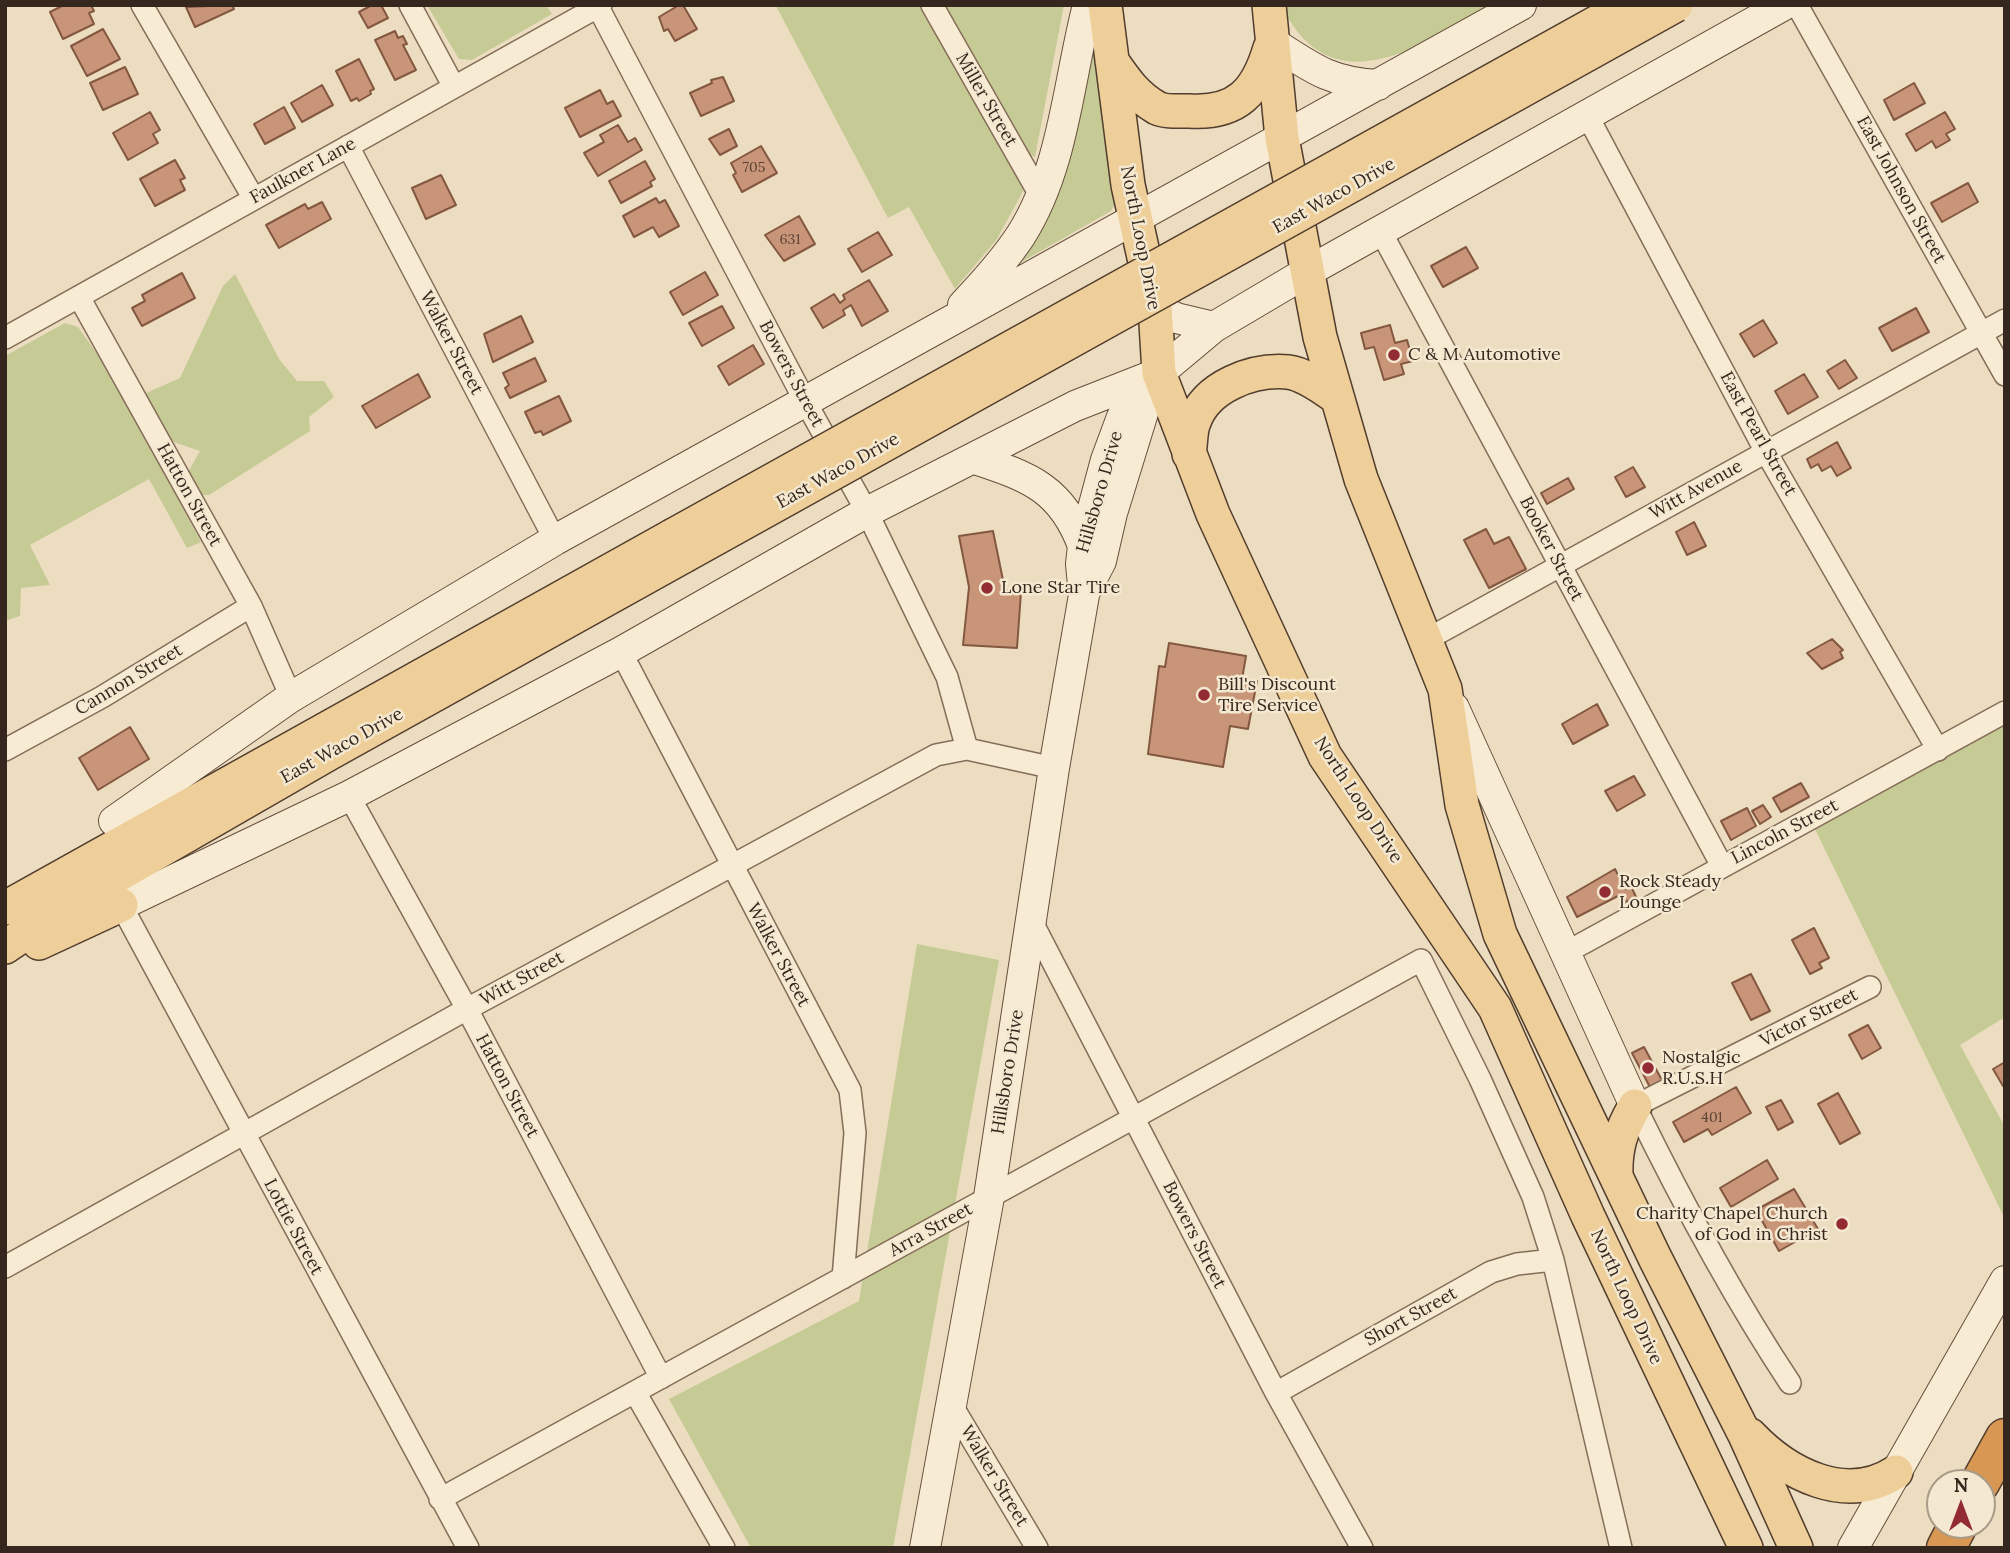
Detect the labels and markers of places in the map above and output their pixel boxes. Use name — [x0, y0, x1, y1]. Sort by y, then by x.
place label: C & M Automotive — [1408, 344, 1561, 366]
marker: C & M Automotive — [1386, 347, 1402, 363]
place label: Lone Star Tire — [1001, 577, 1120, 599]
marker: Lone Star Tire — [979, 580, 995, 596]
place label: Bill's Discount Tire Service — [1218, 674, 1336, 716]
marker: Bill's Discount Tire Service — [1196, 687, 1212, 703]
place label: Rock Steady Lounge — [1619, 871, 1721, 914]
marker: Rock Steady Lounge — [1597, 884, 1613, 900]
place label: Nostalgic R.U.S.H — [1662, 1047, 1741, 1090]
marker: Nostalgic R.U.S.H — [1640, 1060, 1656, 1076]
place label: Charity Chapel Church of God in Christ — [1636, 1203, 1828, 1246]
marker: Charity Chapel Church of God in Christ — [1834, 1216, 1850, 1232]

